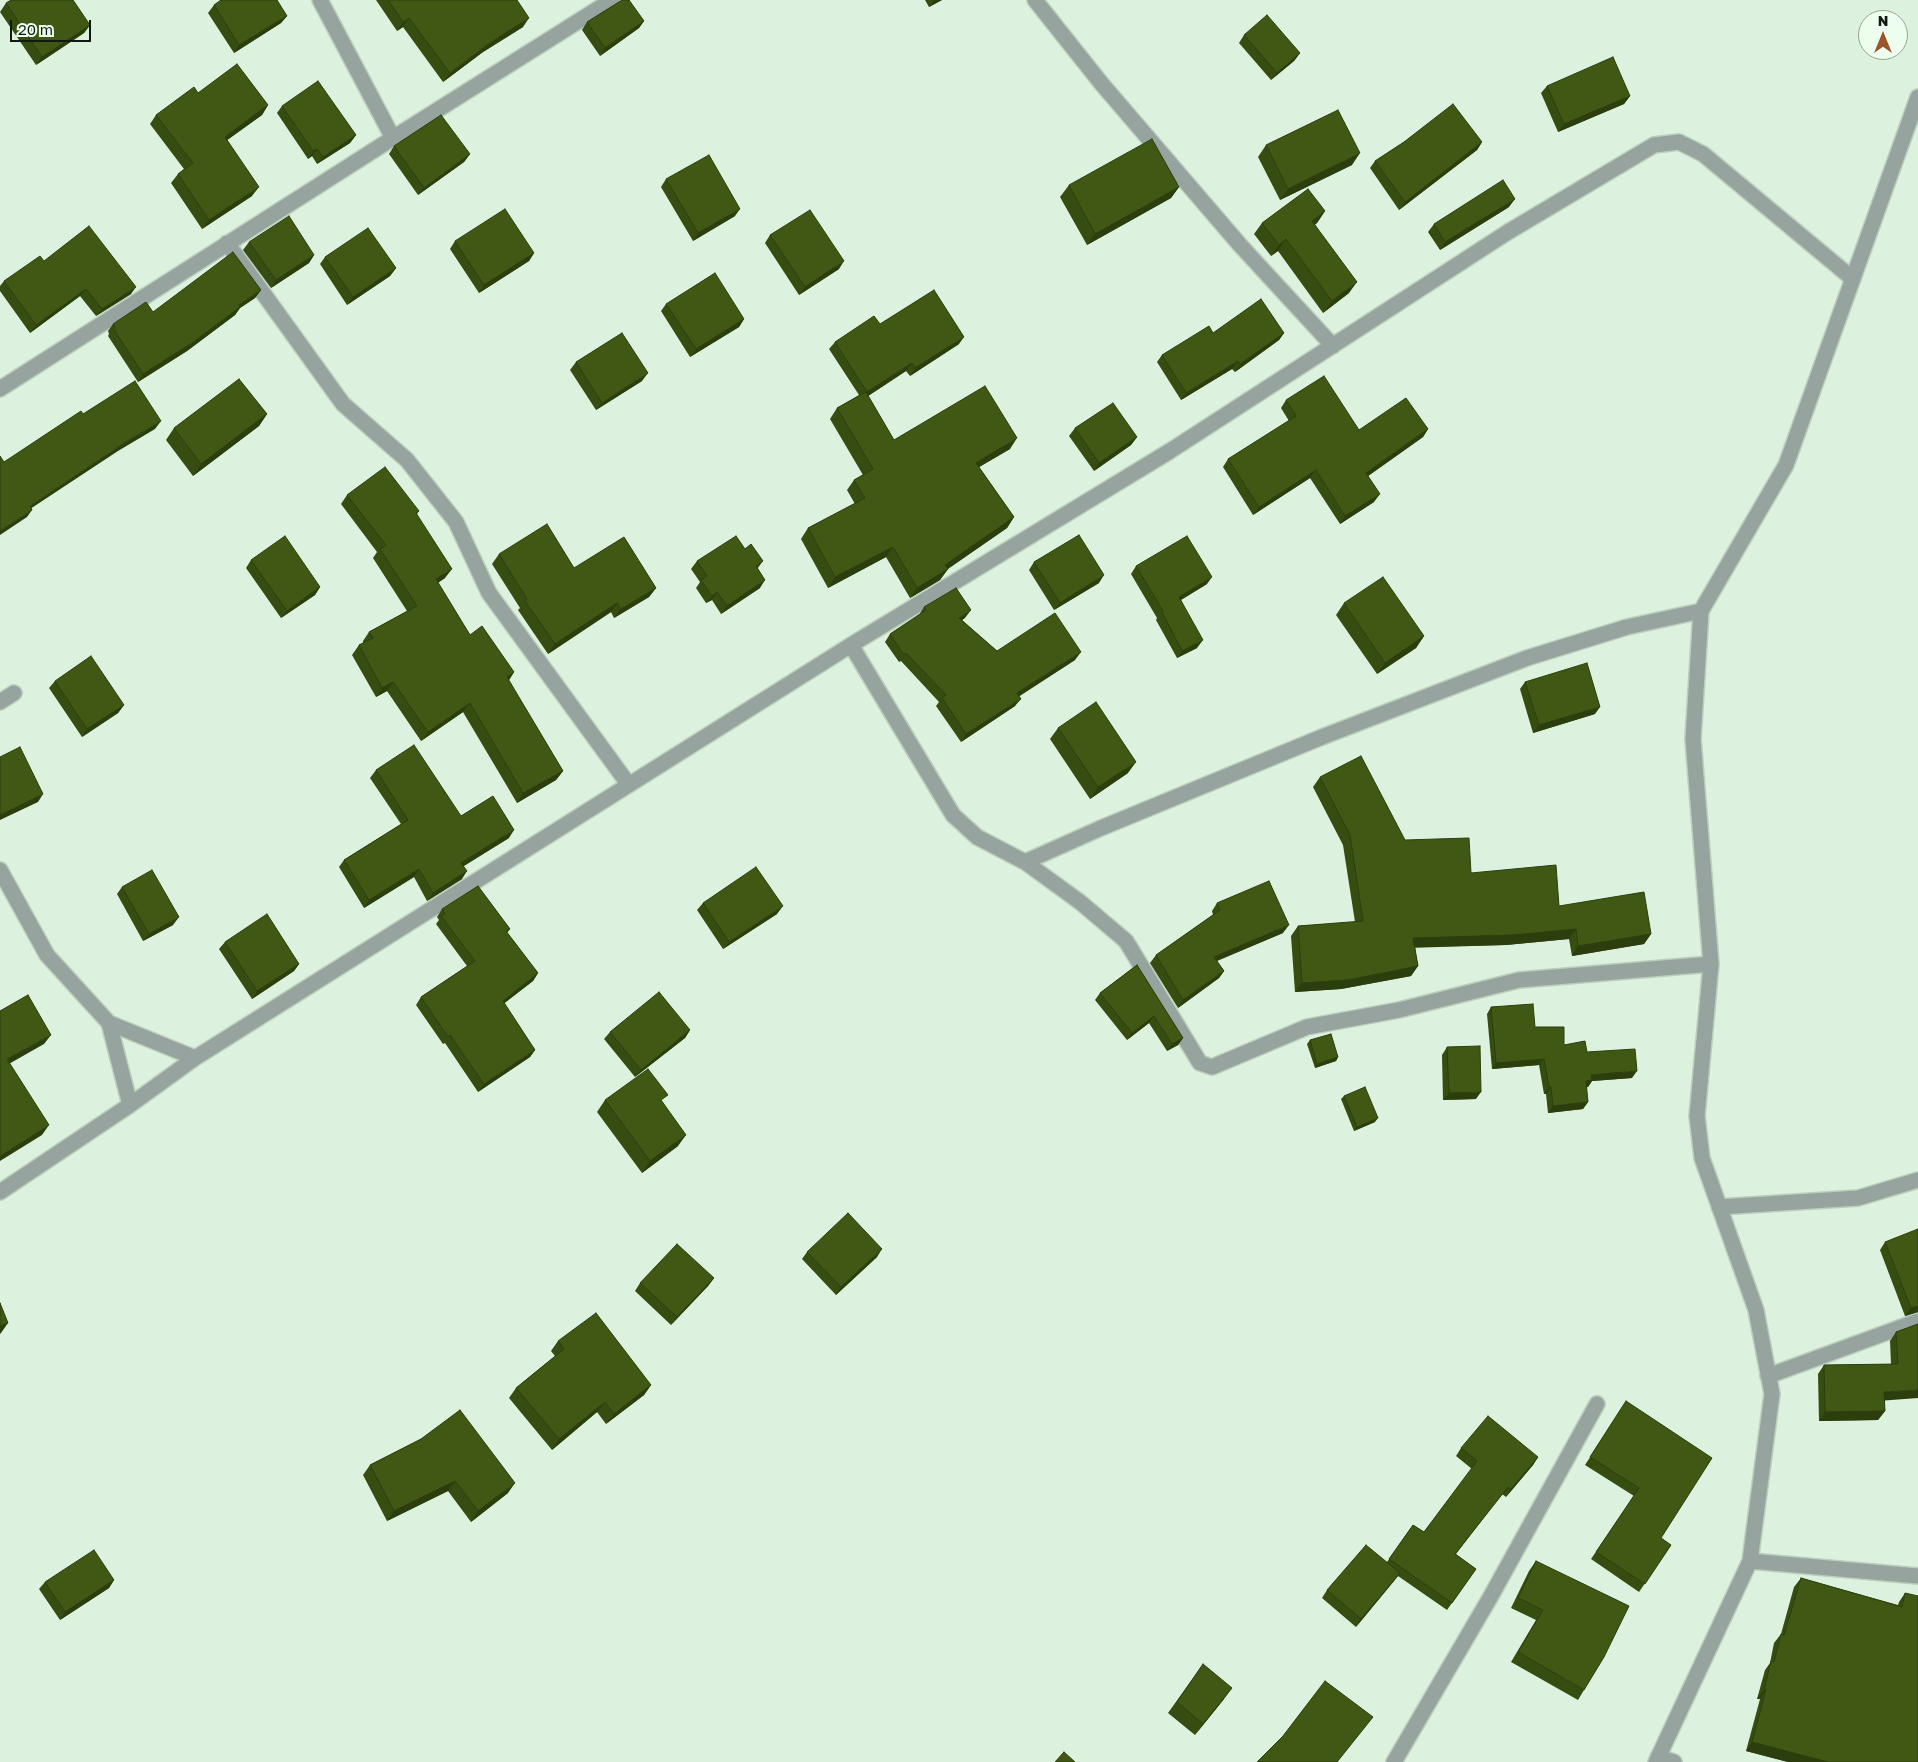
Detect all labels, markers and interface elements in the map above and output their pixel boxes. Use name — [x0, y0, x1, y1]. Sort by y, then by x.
scale bar — [12, 10, 94, 42]
north arrow — [1858, 10, 1908, 60]
text: N — [1878, 12, 1888, 29]
text: 20 m — [18, 20, 53, 38]

